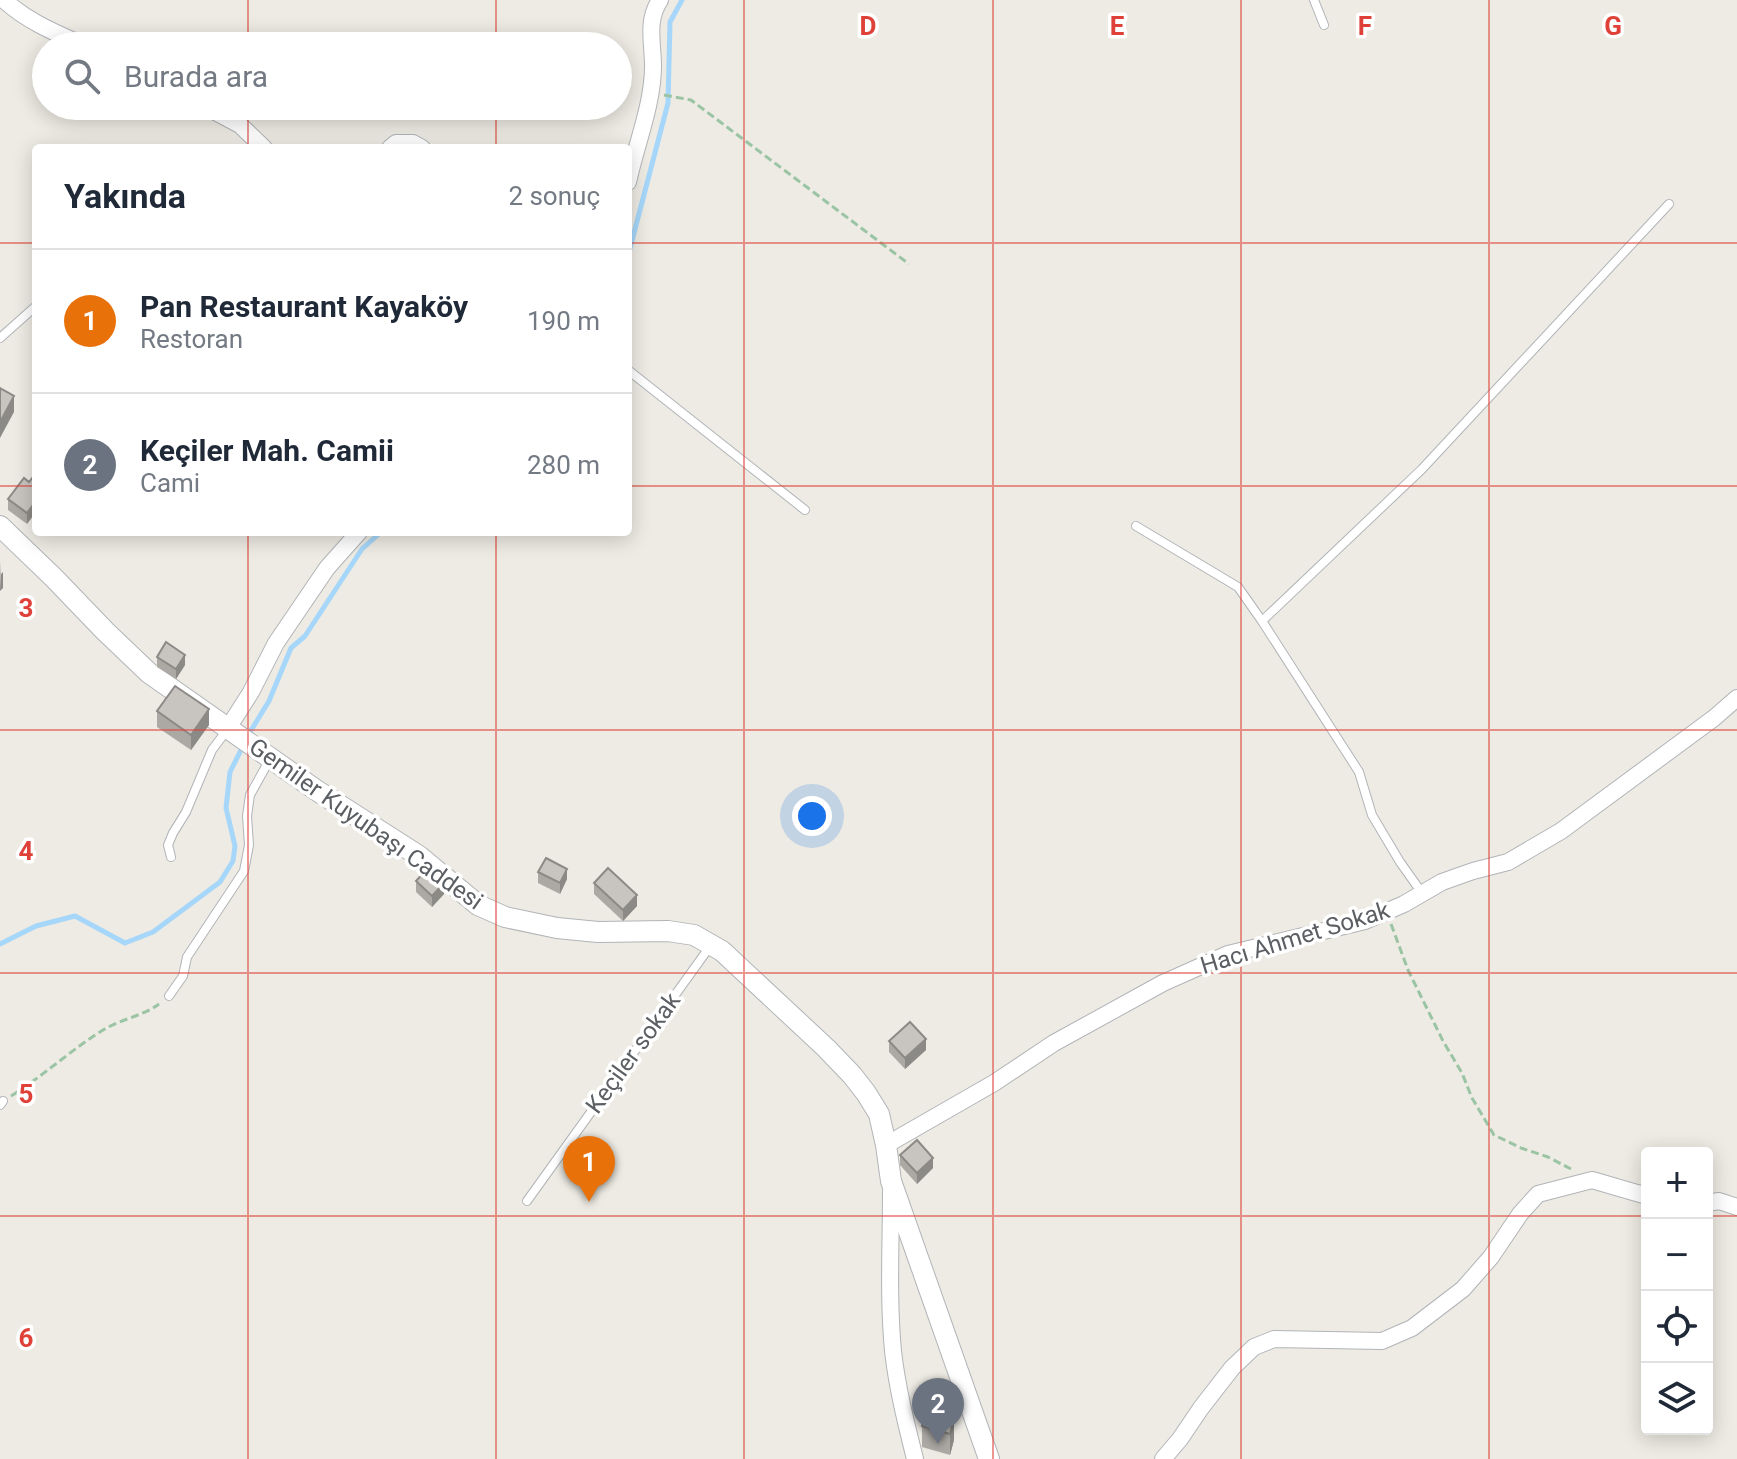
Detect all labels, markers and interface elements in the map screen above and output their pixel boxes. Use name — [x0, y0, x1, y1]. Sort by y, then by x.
text: D — [860, 11, 876, 41]
text: E — [1110, 11, 1125, 41]
text: F — [1358, 11, 1372, 41]
text: G — [1604, 11, 1622, 41]
search box — [32, 32, 632, 120]
icon: search — [60, 54, 104, 98]
text: Burada ara — [124, 59, 268, 94]
text: Yakında — [64, 176, 186, 216]
text: 2 sonuç — [508, 181, 600, 211]
text: Pan Restaurant Kayaköy — [140, 289, 468, 324]
text: 1 — [83, 306, 97, 336]
text: 190 m — [527, 306, 600, 336]
text: Restoran — [140, 324, 243, 354]
text: Keçiler Mah. Camii — [140, 433, 394, 468]
text: 2 — [83, 450, 97, 480]
text: 280 m — [527, 450, 600, 480]
text: Cami — [140, 468, 200, 498]
text: 3 — [19, 593, 33, 623]
street label: Gemiler Kuyubaşı Caddesi — [244, 733, 488, 915]
your location — [792, 796, 832, 836]
text: 4 — [19, 836, 34, 866]
street label: Hacı Ahmet Sokak — [1197, 896, 1394, 980]
street label: Keçiler sokak — [580, 987, 687, 1119]
text: 5 — [19, 1079, 33, 1109]
pin: 1 — [563, 1136, 615, 1202]
map controls — [1641, 1147, 1713, 1435]
button: + — [1641, 1147, 1713, 1219]
button: − — [1641, 1219, 1713, 1291]
button: locate — [1641, 1291, 1713, 1363]
text: 6 — [19, 1323, 34, 1353]
button: layers — [1641, 1363, 1713, 1435]
pin: 2 — [912, 1378, 964, 1444]

